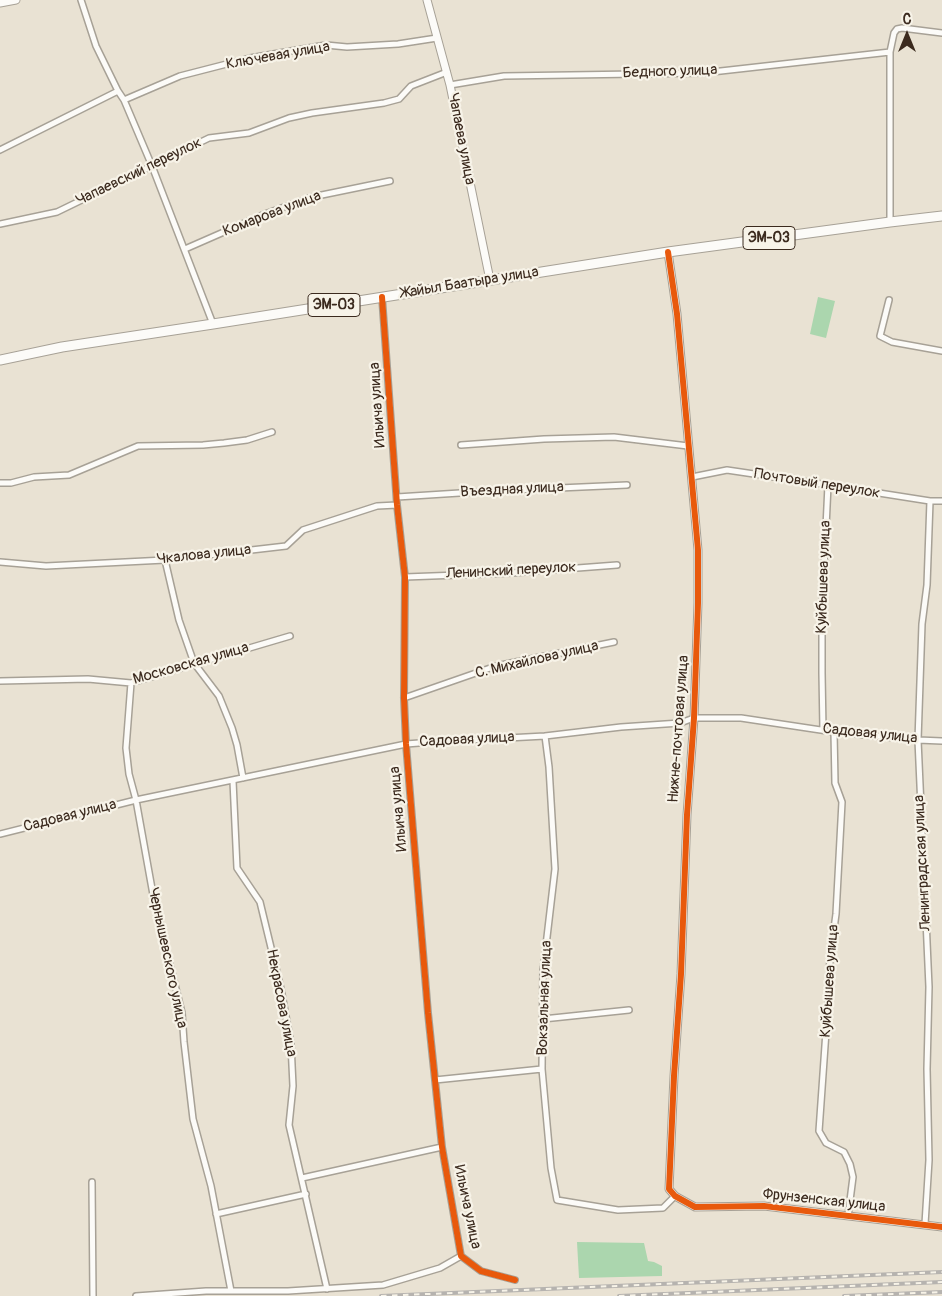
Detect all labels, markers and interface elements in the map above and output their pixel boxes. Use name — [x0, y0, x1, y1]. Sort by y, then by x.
north arrow — [882, 10, 932, 60]
text: С — [903, 11, 911, 28]
street label: Ключевая улица — [225, 38, 331, 74]
street label: Бедного улица — [622, 61, 718, 83]
street label: Чапаева улица — [443, 92, 479, 186]
street label: Чапаевский переулок — [73, 134, 205, 210]
street label: Комарова улица — [220, 187, 324, 241]
road number: ЭМ-03 — [743, 227, 795, 250]
street label: Жайыл Баатыра улица — [400, 263, 540, 303]
road number: ЭМ-03 — [308, 294, 360, 316]
street label: Ильича улица — [366, 362, 390, 448]
street label: Почтовый переулок — [753, 465, 881, 503]
street label: Въездная улица — [460, 478, 564, 502]
street label: Куйбышева улица — [813, 520, 835, 634]
street label: Чкалова улица — [156, 541, 252, 569]
street label: Ленинский переулок — [446, 559, 576, 583]
street label: С. Михайлова улица — [474, 637, 600, 683]
street label: Московская улица — [131, 639, 251, 689]
street label: Нижне-почтовая улица — [665, 655, 693, 803]
street label: Садовая улица — [822, 720, 918, 748]
street label: Садовая улица — [419, 729, 515, 751]
street label: Ильича улица — [386, 766, 412, 852]
street label: Ленинградская улица — [910, 795, 936, 931]
street label: Садовая улица — [22, 796, 118, 836]
street label: Чернышевского улица — [143, 886, 191, 1030]
street label: Куйбышева улица — [817, 924, 843, 1038]
street label: Вокзальная улица — [534, 940, 556, 1056]
street label: Некрасова улица — [262, 948, 300, 1058]
street label: Ильича улица — [449, 1163, 485, 1251]
street label: Фрунзенская улица — [762, 1186, 886, 1216]

